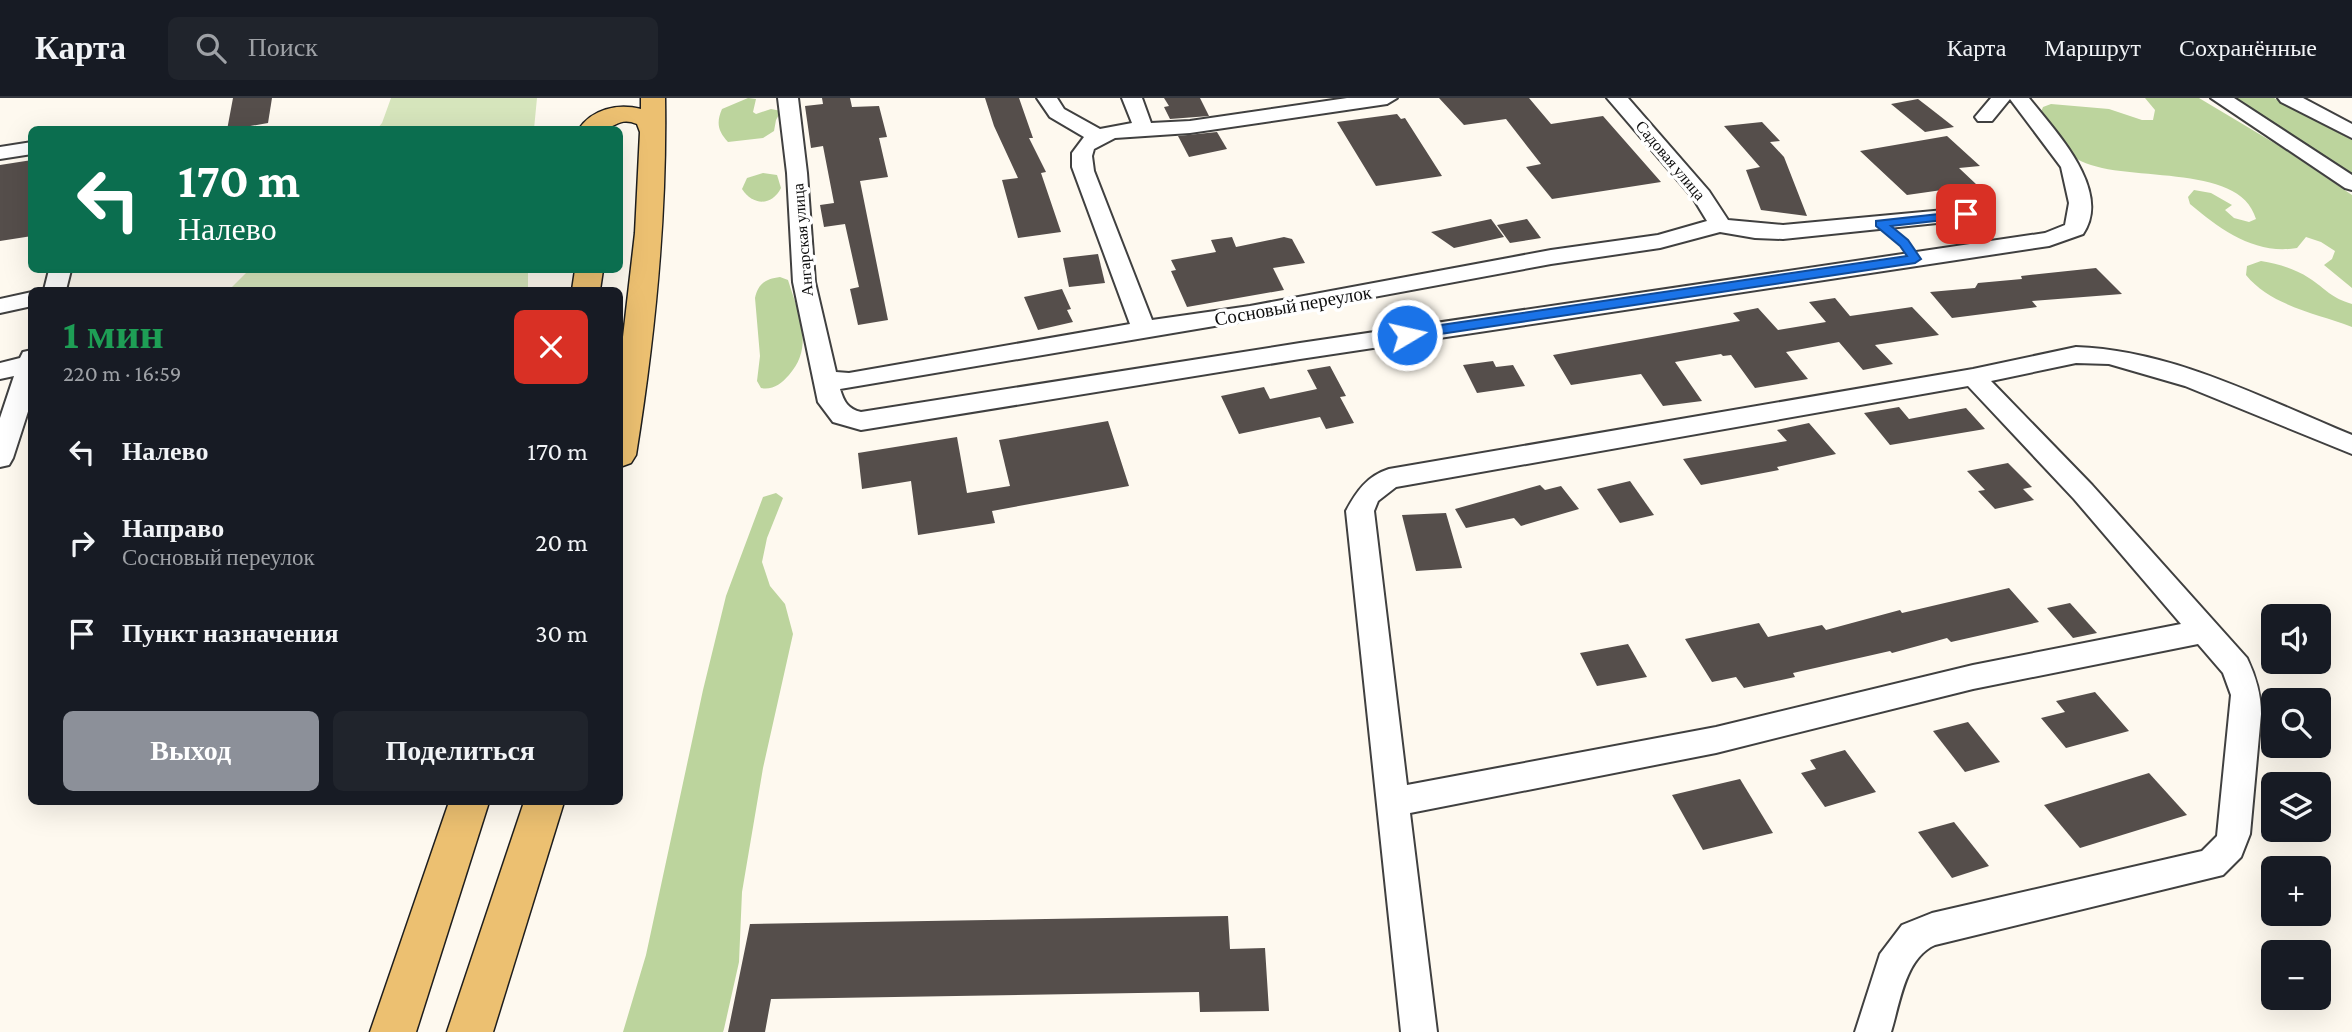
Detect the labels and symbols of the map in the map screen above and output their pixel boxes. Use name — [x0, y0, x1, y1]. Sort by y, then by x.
street label: Садовая улица — [1632, 117, 1709, 204]
street label: Ангарская улица — [789, 183, 817, 297]
pin — [1936, 184, 1996, 244]
street label: Сосновый переулок — [1213, 281, 1374, 330]
position arrow — [1370, 298, 1444, 372]

